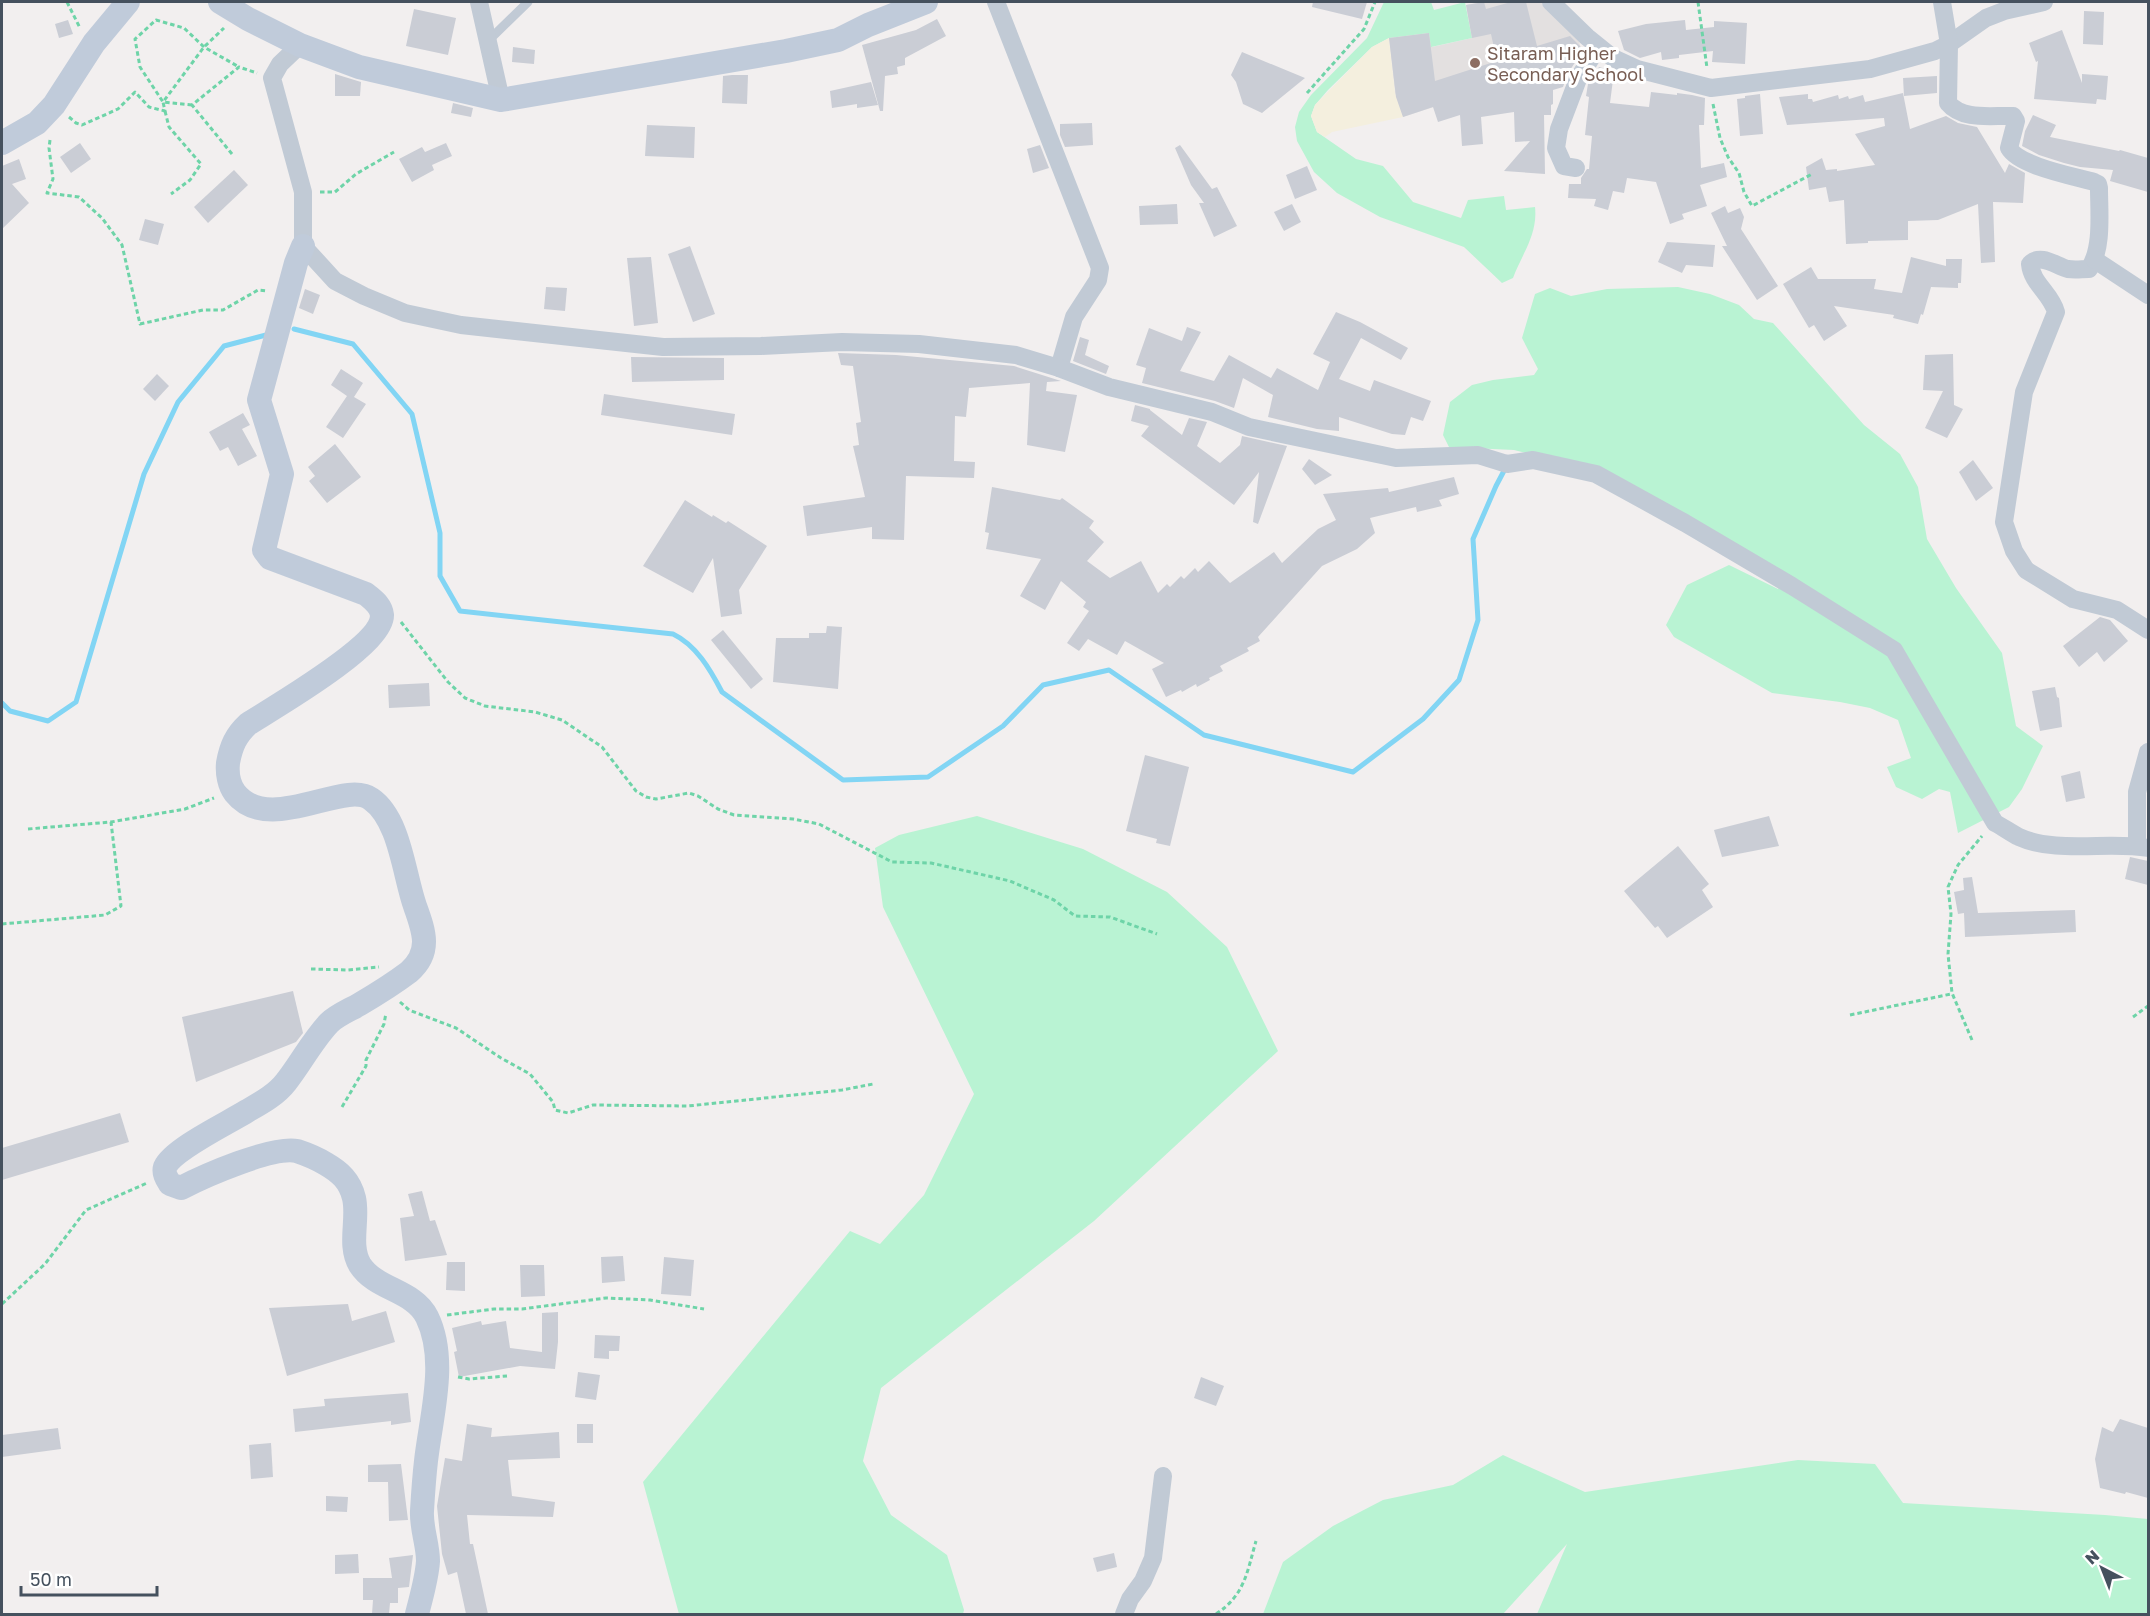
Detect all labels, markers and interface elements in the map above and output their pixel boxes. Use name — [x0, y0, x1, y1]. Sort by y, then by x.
place label: Sitaram Higher Secondary School — [1487, 42, 1644, 85]
marker: Sitaram Higher Secondary School — [1468, 56, 1482, 70]
north arrow — [2072, 1538, 2132, 1598]
text: N — [2081, 1545, 2103, 1568]
scale bar — [21, 1559, 158, 1597]
text: 50 m — [30, 1568, 72, 1590]

